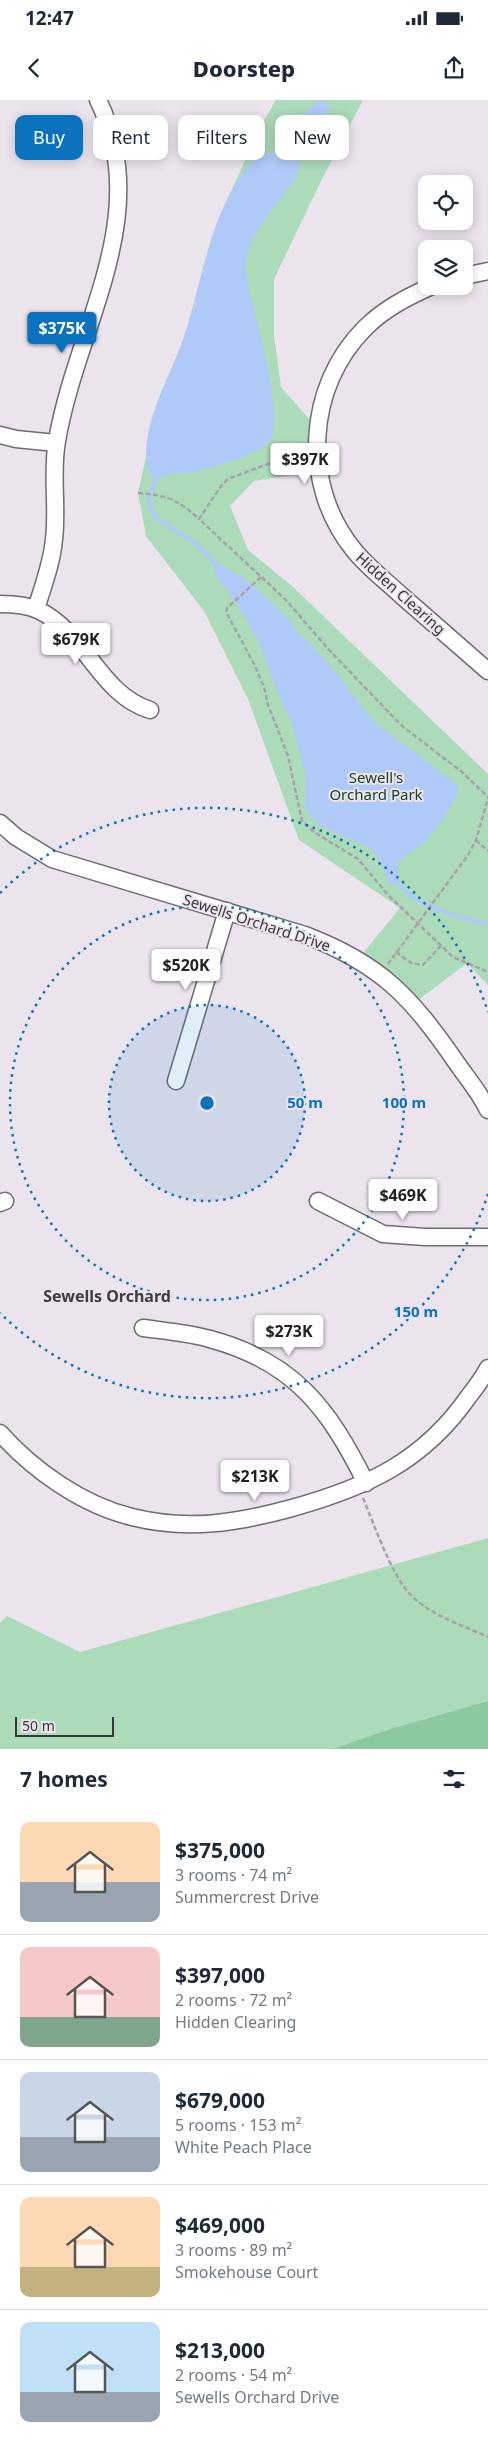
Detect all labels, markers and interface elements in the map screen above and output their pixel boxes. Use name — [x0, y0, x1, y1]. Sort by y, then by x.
text: 12:47 — [25, 5, 74, 31]
text: Doorstep — [193, 53, 295, 83]
icon: back — [20, 54, 48, 82]
icon: share — [440, 54, 468, 82]
chip: Buy — [15, 115, 83, 160]
chip: Rent — [93, 115, 168, 160]
chip: Filters — [178, 115, 265, 160]
chip: New — [275, 115, 349, 160]
map controls — [418, 175, 473, 295]
button: locate — [418, 175, 473, 230]
button: layers — [418, 240, 473, 295]
pin: $375K — [27, 312, 97, 354]
text: $375K — [38, 317, 86, 339]
pin: $397K — [270, 442, 340, 485]
text: $397K — [281, 448, 329, 470]
street label: Hidden Clearing — [352, 547, 450, 639]
pin: $679K — [41, 622, 111, 665]
text: $679K — [52, 628, 100, 650]
park label: Sewell's Orchard Park — [329, 767, 423, 804]
street label: Sewells Orchard Drive — [181, 889, 333, 955]
pin: $520K — [151, 948, 221, 991]
text: $520K — [162, 954, 210, 976]
text: 50 m — [287, 1092, 323, 1112]
text: 100 m — [382, 1092, 426, 1112]
centre of rings — [198, 1094, 216, 1112]
pin: $469K — [368, 1178, 438, 1221]
text: $469K — [379, 1184, 427, 1206]
district label: Sewells Orchard — [43, 1285, 171, 1307]
text: 150 m — [394, 1301, 438, 1321]
pin: $273K — [254, 1314, 324, 1357]
text: $273K — [265, 1320, 313, 1342]
pin: $213K — [220, 1460, 290, 1502]
text: $213K — [231, 1465, 279, 1487]
scale bar — [15, 1714, 114, 1737]
text: 50 m — [22, 1716, 55, 1735]
text: 7 homes — [20, 1765, 108, 1793]
icon: filters — [440, 1765, 468, 1793]
text: $375,000 — [175, 1836, 265, 1864]
icon: home — [60, 1842, 120, 1902]
text: 3 rooms · 74 m² — [175, 1864, 292, 1886]
text: Summercrest Drive — [175, 1886, 319, 1908]
text: $397,000 — [175, 1961, 265, 1989]
icon: home — [60, 1967, 120, 2027]
text: 2 rooms · 72 m² — [175, 1989, 292, 2011]
text: Hidden Clearing — [175, 2011, 296, 2033]
text: $679,000 — [175, 2086, 265, 2114]
icon: home — [60, 2092, 120, 2152]
text: 5 rooms · 153 m² — [175, 2114, 301, 2136]
text: White Peach Place — [175, 2136, 312, 2158]
text: $469,000 — [175, 2211, 265, 2239]
icon: home — [60, 2217, 120, 2277]
text: 3 rooms · 89 m² — [175, 2239, 292, 2261]
text: Smokehouse Court — [175, 2261, 318, 2283]
text: $213,000 — [175, 2336, 265, 2364]
icon: home — [60, 2342, 120, 2402]
text: 2 rooms · 54 m² — [175, 2364, 292, 2386]
text: Sewells Orchard Drive — [175, 2386, 339, 2408]

